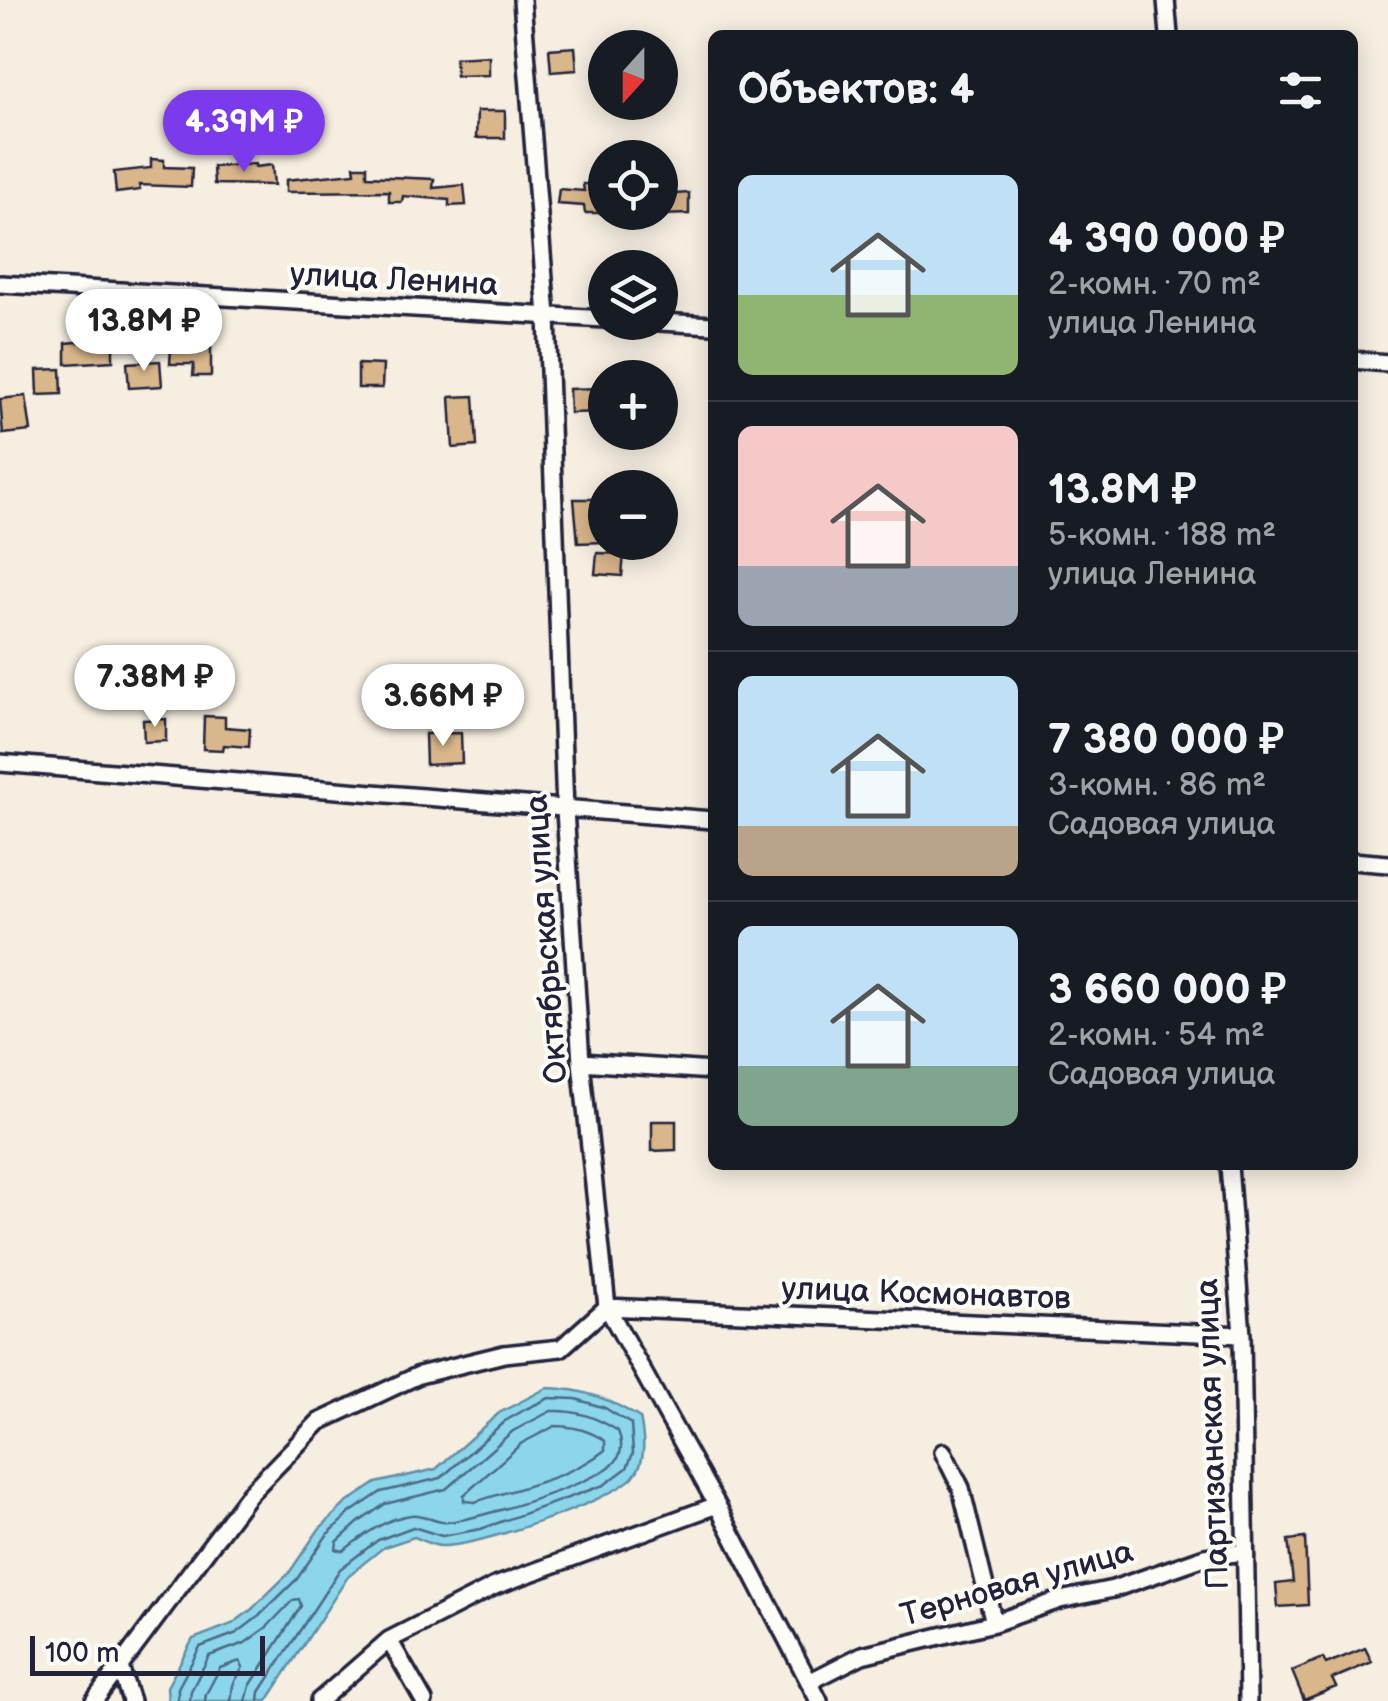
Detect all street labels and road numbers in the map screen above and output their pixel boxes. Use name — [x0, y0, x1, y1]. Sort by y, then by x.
street label: улица Ленина — [289, 255, 499, 305]
street label: Октябрьская улица — [517, 793, 577, 1085]
street label: улица Космонавтов — [781, 1269, 1072, 1319]
street label: Партизанская улица — [1188, 1278, 1238, 1590]
street label: Терновая улица — [896, 1532, 1138, 1636]

